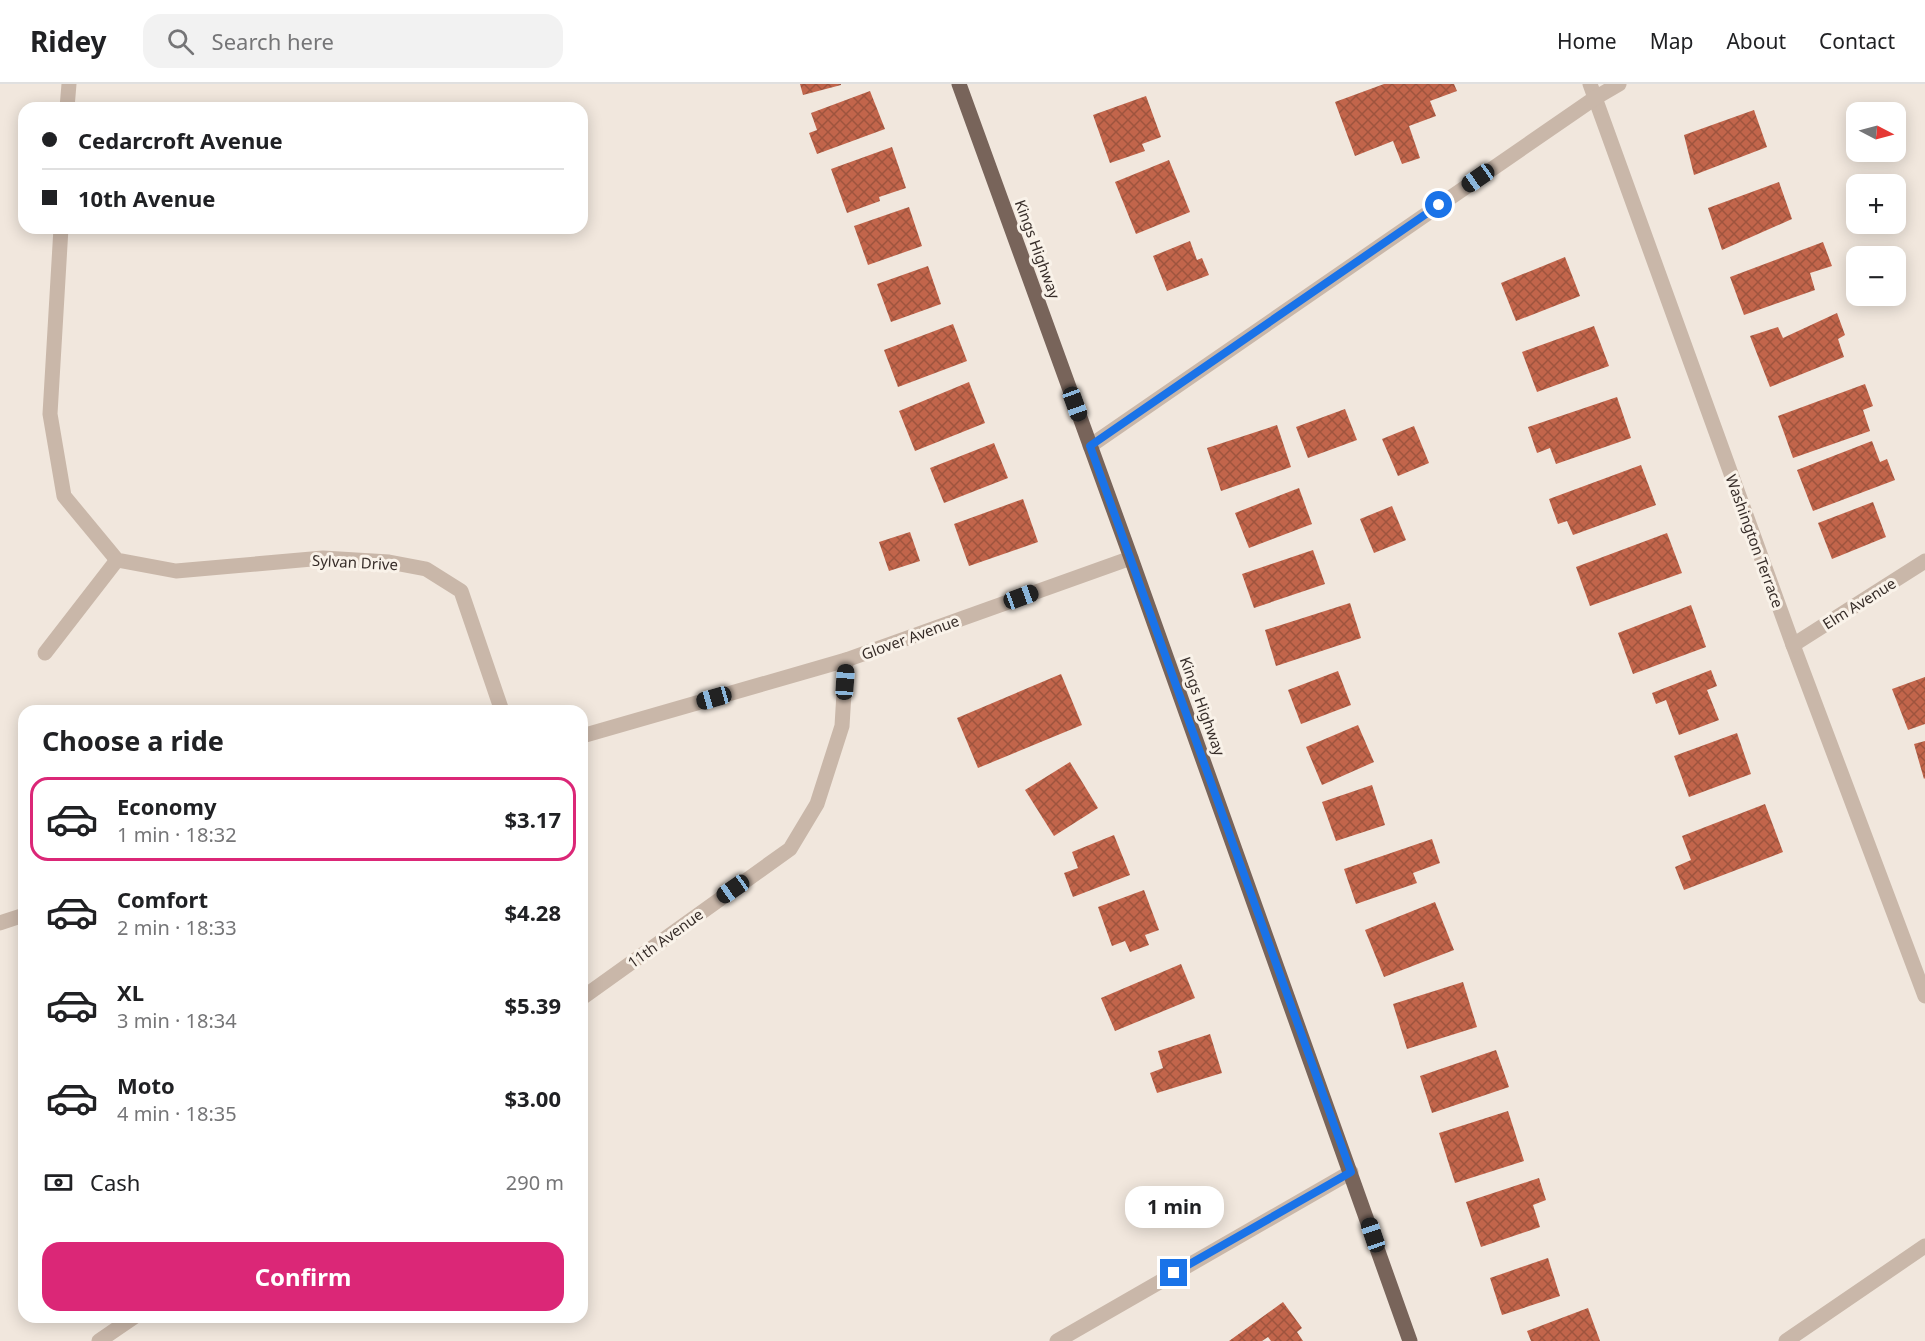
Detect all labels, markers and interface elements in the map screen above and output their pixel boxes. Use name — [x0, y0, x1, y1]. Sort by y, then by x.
search box — [143, 14, 563, 68]
text: Ridey — [30, 22, 107, 60]
icon: search — [164, 25, 197, 58]
text: Search here — [212, 26, 334, 56]
text: Home — [1557, 27, 1617, 55]
text: Map — [1650, 27, 1693, 55]
text: About — [1726, 27, 1786, 55]
text: Contact — [1819, 27, 1895, 55]
north arrow — [1846, 102, 1906, 162]
map controls — [1846, 102, 1906, 306]
text: Cedarcroft Avenue — [78, 125, 283, 155]
car — [1458, 160, 1498, 196]
button: + — [1846, 174, 1906, 234]
text: 10th Avenue — [78, 183, 215, 213]
route start — [1425, 191, 1452, 218]
street label: Kings Highway — [1011, 197, 1065, 302]
button: − — [1846, 246, 1906, 306]
car — [1060, 384, 1090, 424]
street label: Washington Terrace — [1722, 472, 1788, 610]
street label: Sylvan Drive — [312, 550, 398, 574]
street label: Elm Avenue — [1819, 573, 1899, 633]
car — [1001, 582, 1041, 612]
street label: Glover Avenue — [858, 610, 962, 664]
street label: Kings Highway — [1176, 654, 1230, 759]
car — [835, 663, 855, 701]
car — [694, 684, 734, 712]
text: Choose a ride — [42, 722, 224, 759]
text: Economy — [117, 791, 216, 821]
icon: car — [45, 792, 99, 846]
text: $3.17 — [504, 804, 561, 834]
text: 1 min · 18:32 — [117, 821, 237, 848]
car — [713, 871, 753, 907]
text: Comfort — [117, 884, 208, 914]
icon: car — [45, 885, 99, 939]
text: $4.28 — [504, 897, 561, 927]
street label: 11th Avenue — [623, 904, 707, 972]
text: 2 min · 18:33 — [117, 914, 237, 941]
text: XL — [117, 977, 144, 1007]
icon: car — [45, 978, 99, 1032]
text: $5.39 — [504, 990, 561, 1020]
text: 3 min · 18:34 — [117, 1007, 237, 1034]
text: Moto — [117, 1070, 175, 1100]
icon: car — [45, 1071, 99, 1125]
text: $3.00 — [504, 1083, 561, 1113]
text: 4 min · 18:35 — [117, 1100, 237, 1127]
icon: cash — [42, 1166, 75, 1199]
text: Cash — [90, 1167, 140, 1197]
text: 290 m — [506, 1169, 564, 1196]
callout: 1 min — [1124, 1186, 1224, 1228]
text: 1 min — [1147, 1193, 1202, 1220]
car — [1359, 1215, 1387, 1255]
button: Confirm — [42, 1242, 564, 1311]
route end — [1160, 1259, 1187, 1286]

